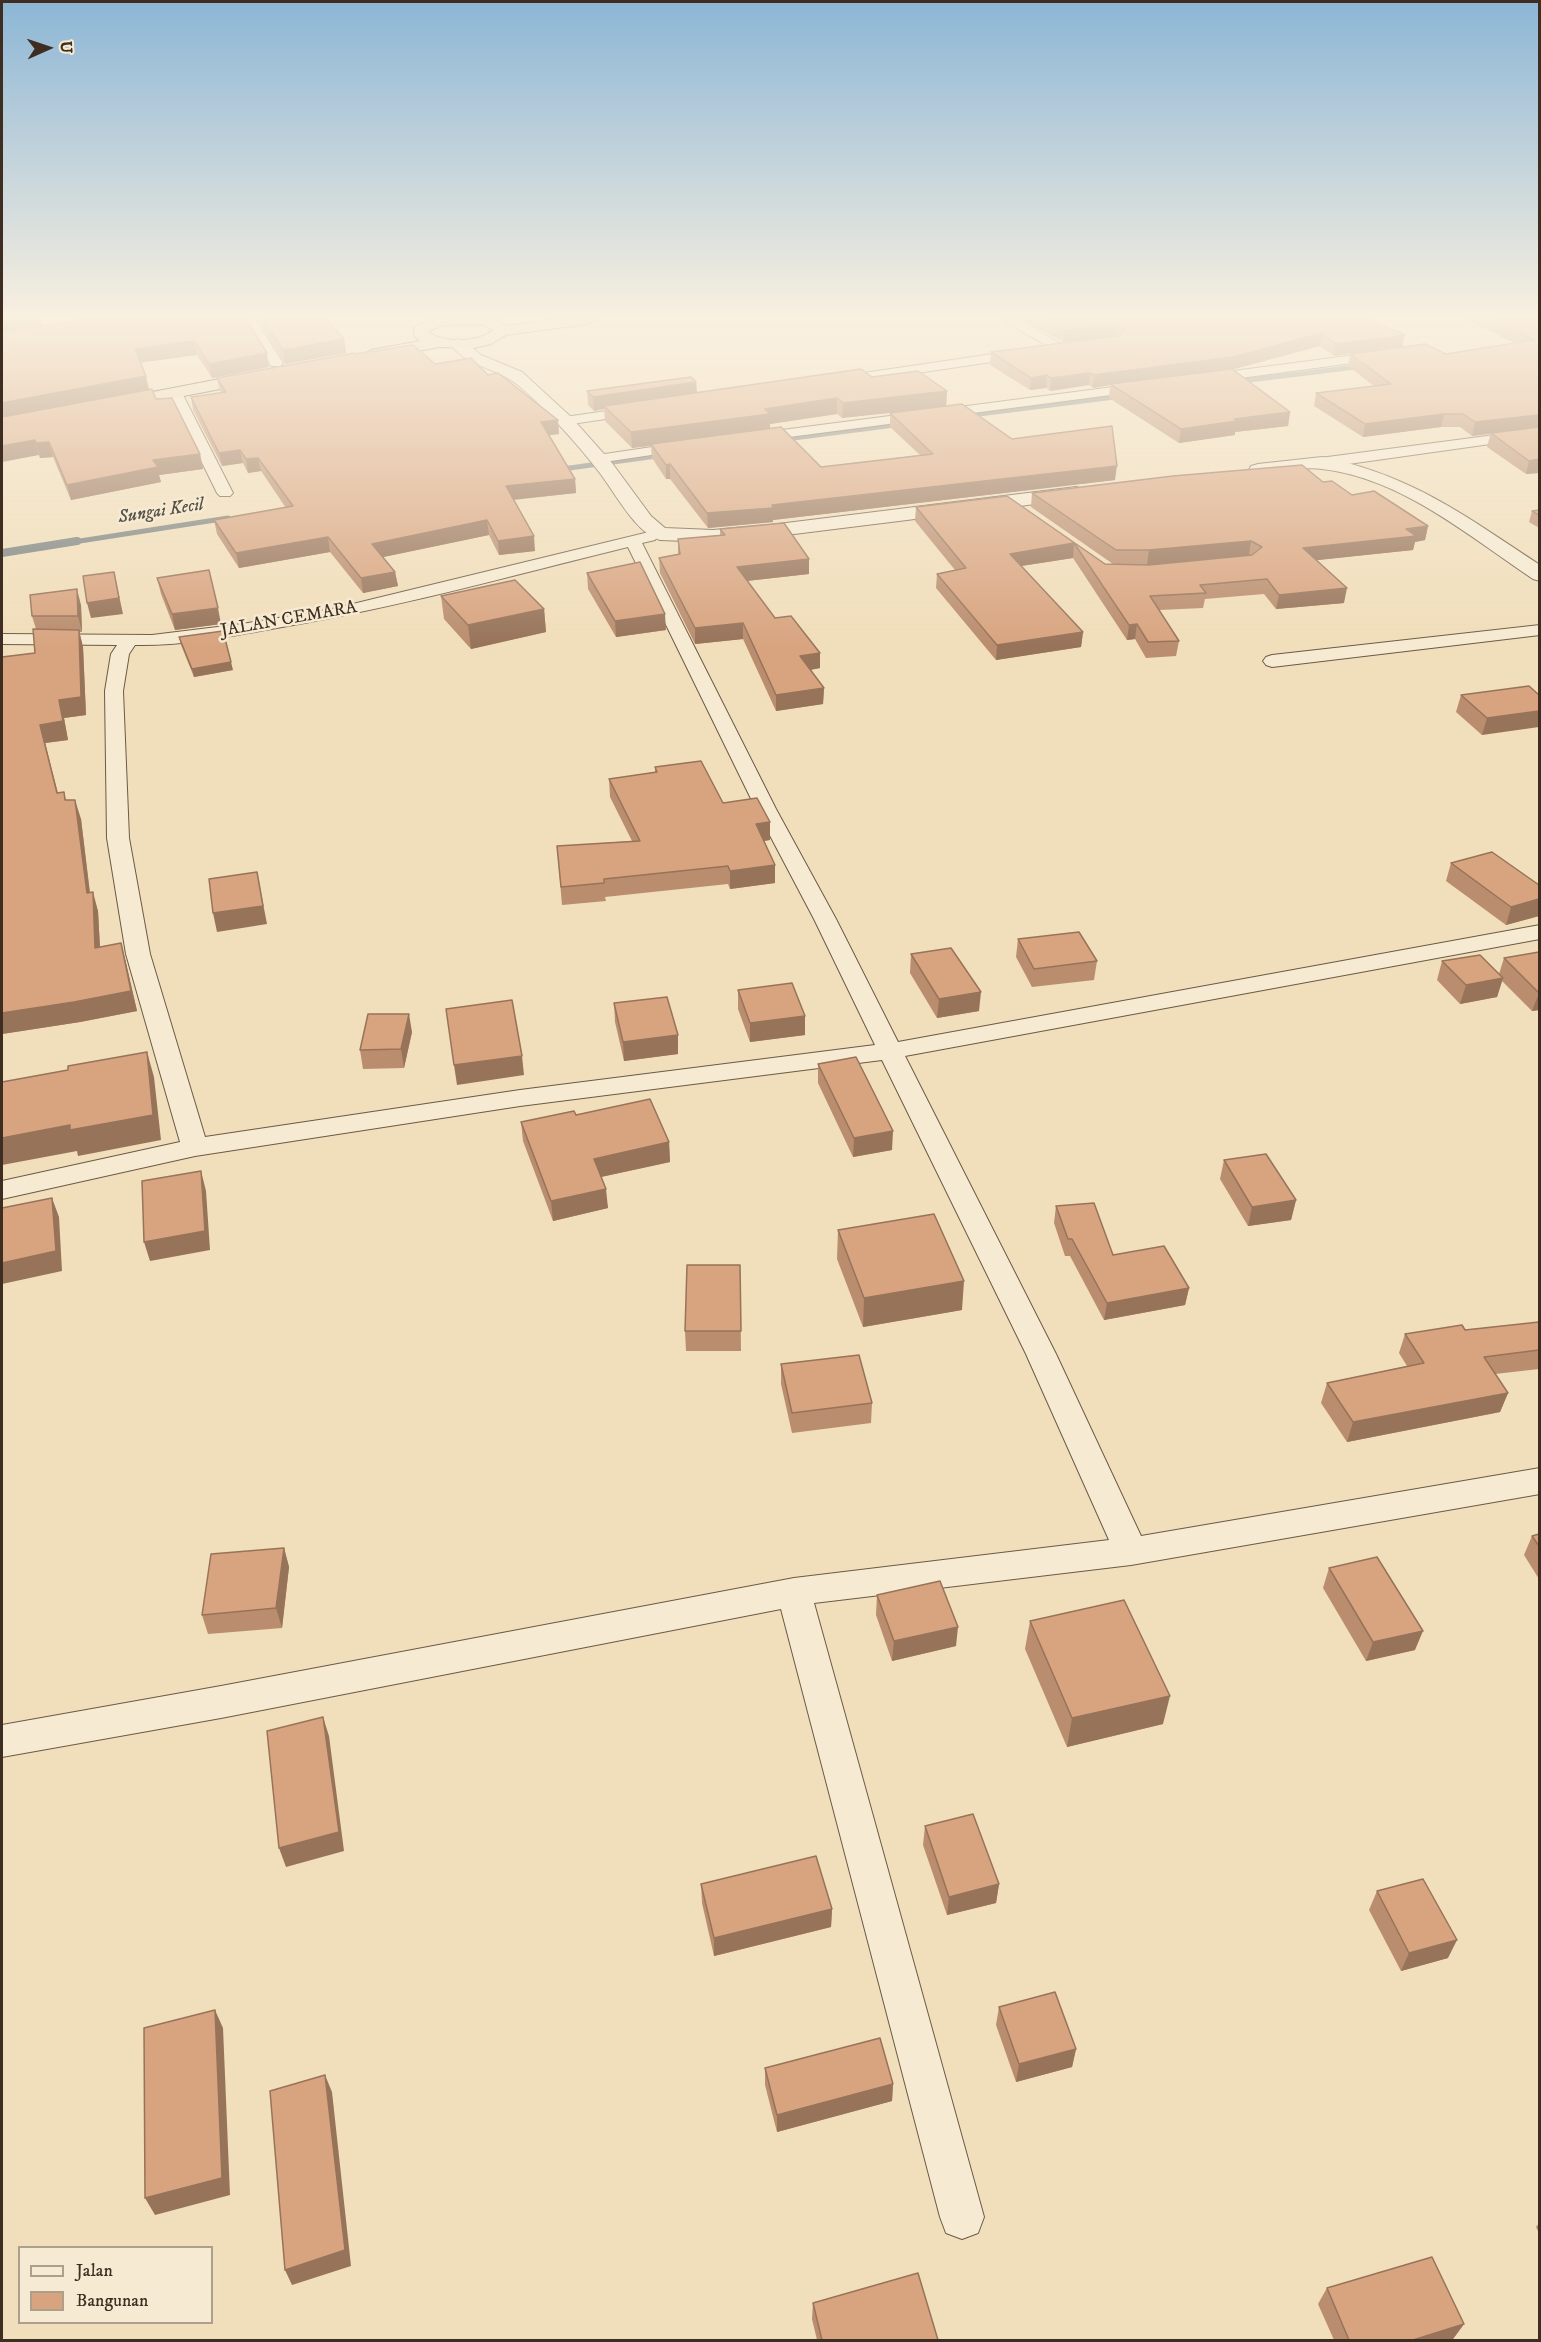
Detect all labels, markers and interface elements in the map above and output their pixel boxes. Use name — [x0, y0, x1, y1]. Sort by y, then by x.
north arrow — [18, 18, 78, 78]
text: U — [56, 40, 76, 54]
water label: Sungai Kecil — [117, 495, 205, 529]
street label: JALAN CEMARA — [219, 597, 359, 643]
legend — [18, 2246, 213, 2324]
text: Jalan — [76, 2260, 113, 2282]
text: Bangunan — [76, 2290, 148, 2312]

